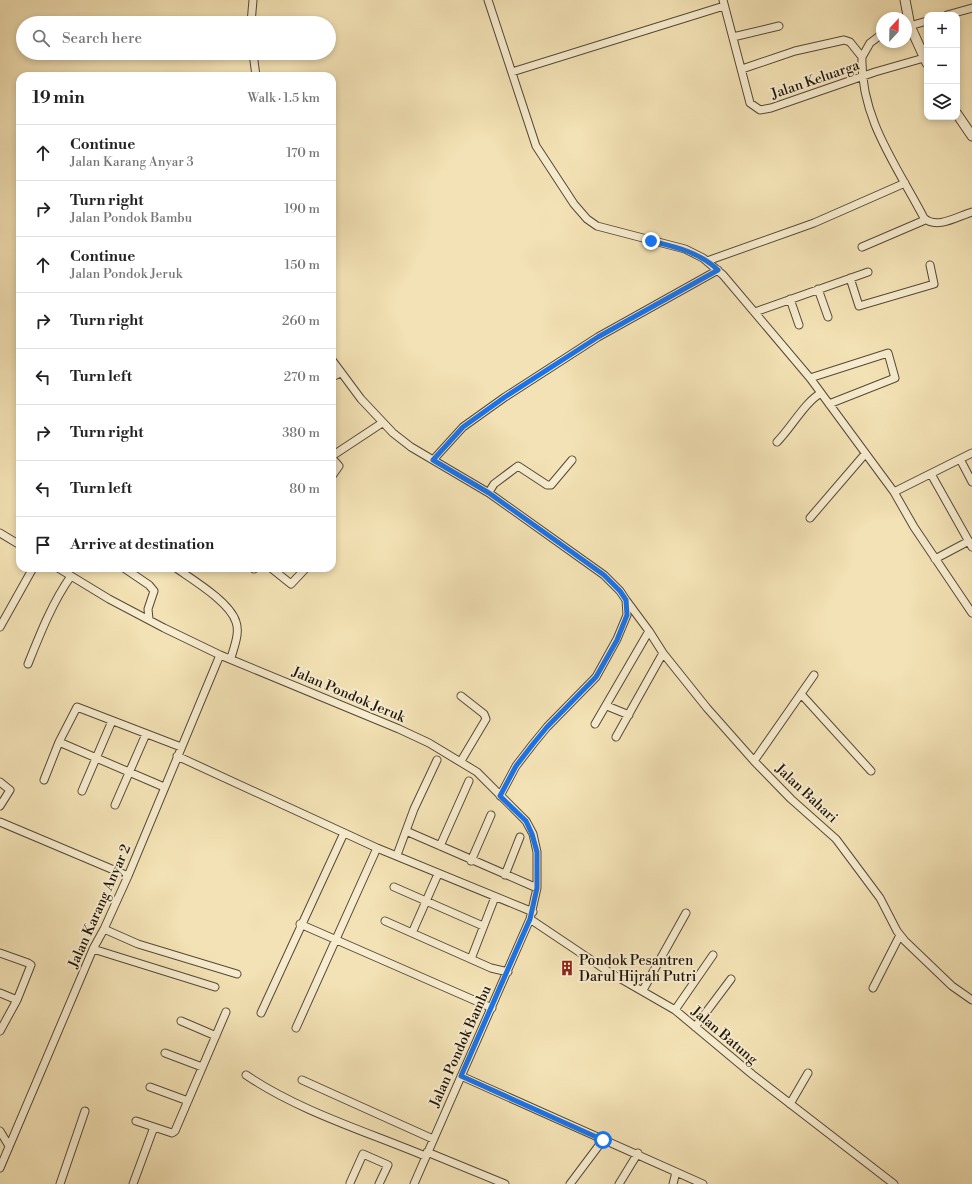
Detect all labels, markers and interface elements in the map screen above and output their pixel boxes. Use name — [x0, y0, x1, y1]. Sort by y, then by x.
north arrow — [876, 12, 912, 48]
map controls — [924, 12, 960, 120]
button: + — [924, 12, 960, 48]
search box — [16, 16, 336, 60]
icon: search — [30, 27, 52, 49]
text: Search here — [62, 29, 142, 48]
button: − — [924, 48, 960, 84]
street label: Jalan Keluarga — [768, 56, 863, 104]
button: layers — [924, 84, 960, 120]
text: 19 min — [32, 87, 85, 109]
text: Walk · 1.5 km — [248, 90, 320, 106]
text: Continue — [70, 135, 135, 154]
icon: ahead — [32, 142, 54, 164]
text: 170 m — [286, 145, 320, 161]
text: Jalan Karang Anyar 3 — [70, 154, 194, 170]
text: Turn right — [70, 191, 144, 210]
icon: right — [32, 198, 54, 220]
text: 190 m — [284, 201, 320, 217]
text: Jalan Pondok Bambu — [70, 210, 192, 226]
route end — [642, 232, 660, 250]
text: Continue — [70, 247, 135, 266]
icon: ahead — [32, 254, 54, 276]
text: 150 m — [285, 257, 320, 273]
text: Jalan Pondok Jeruk — [70, 266, 182, 282]
icon: right — [32, 310, 54, 332]
text: Turn right — [70, 311, 144, 330]
text: 260 m — [282, 313, 320, 329]
icon: left — [32, 366, 54, 388]
text: Turn left — [70, 367, 132, 386]
text: 270 m — [284, 369, 320, 385]
icon: right — [32, 422, 54, 444]
text: Turn right — [70, 423, 144, 442]
text: 380 m — [282, 425, 320, 441]
icon: left — [32, 478, 54, 500]
text: Turn left — [70, 479, 132, 498]
text: 80 m — [289, 481, 320, 497]
icon: arrive — [32, 534, 54, 556]
text: Arrive at destination — [70, 535, 214, 554]
street label: Jalan Pondok Jeruk — [288, 663, 409, 727]
street label: Jalan Bahari — [771, 760, 842, 827]
street label: Jalan Karang Anyar 2 — [64, 842, 135, 972]
place label: Pondok Pesantren Darul Hijrah Putri — [579, 952, 697, 986]
building icon: Pondok Pesantren Darul Hijrah Putri — [558, 959, 576, 977]
street label: Jalan Pondok Bambu — [426, 983, 496, 1111]
street label: Jalan Batung — [687, 1002, 762, 1069]
route start — [594, 1131, 612, 1149]

